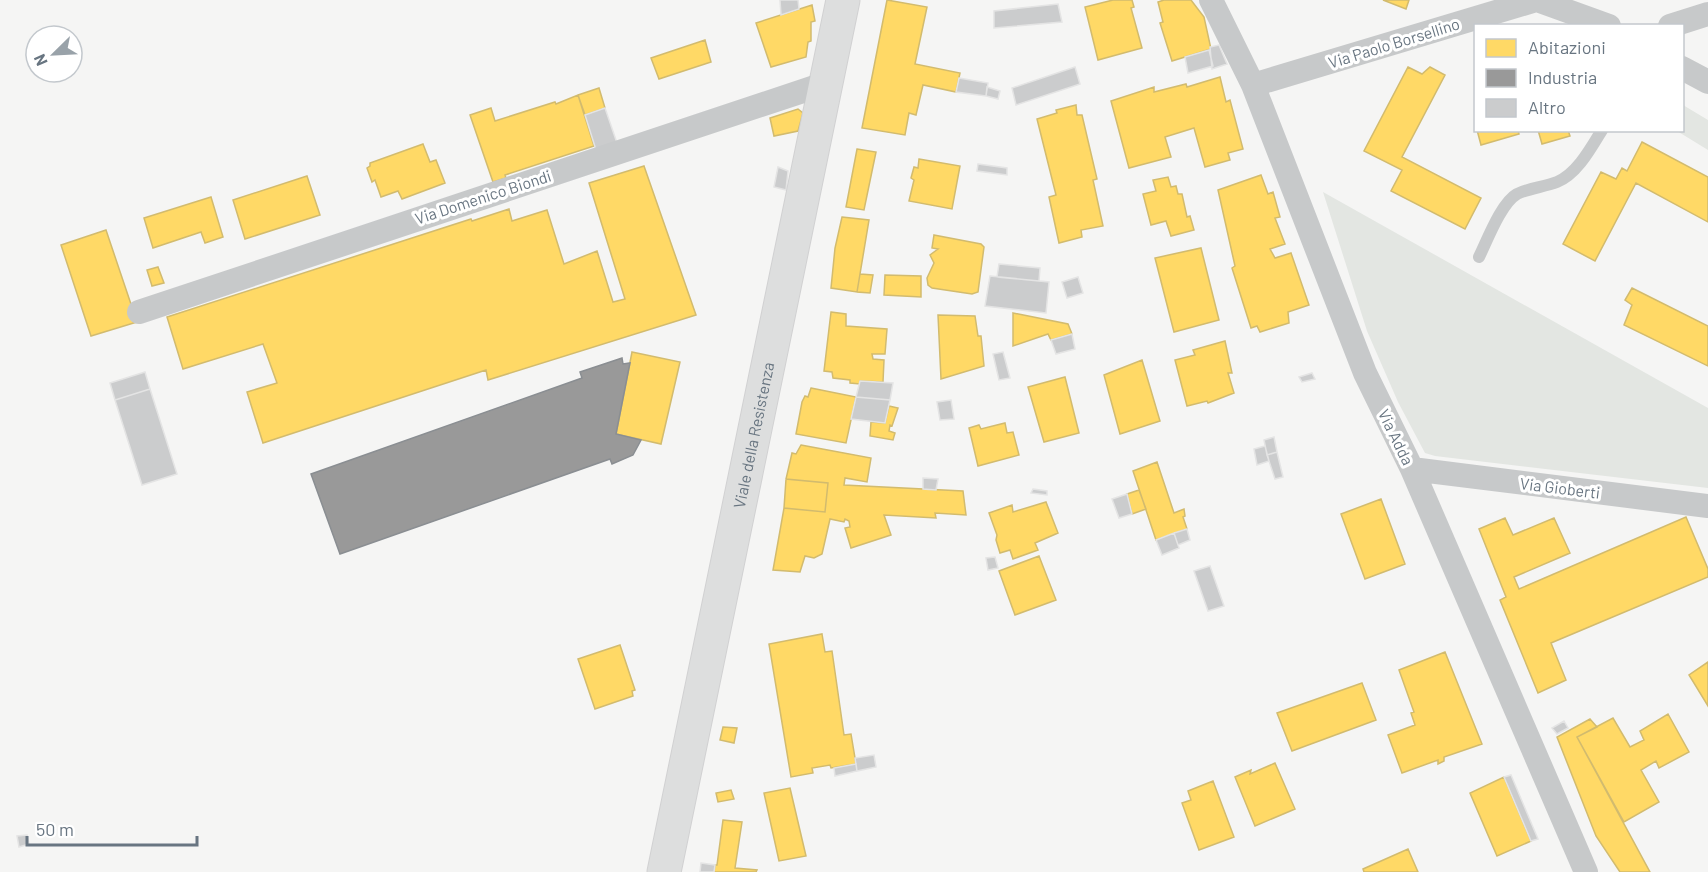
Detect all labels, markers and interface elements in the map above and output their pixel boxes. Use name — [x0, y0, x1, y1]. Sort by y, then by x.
street label: Via Paolo Borsellino — [1326, 14, 1462, 72]
north arrow — [24, 24, 84, 84]
legend — [1474, 24, 1684, 132]
text: Abitazioni — [1528, 36, 1606, 58]
text: N — [29, 52, 51, 69]
text: Industria — [1528, 66, 1597, 88]
text: Altro — [1528, 96, 1566, 118]
street label: Via Domenico Biondi — [412, 166, 553, 228]
street label: Viale della Resistenza — [729, 360, 777, 510]
street label: Via Adda — [1375, 406, 1418, 468]
street label: Via Gioberti — [1519, 473, 1601, 502]
scale bar — [27, 809, 196, 847]
text: 50 m — [36, 818, 74, 840]

